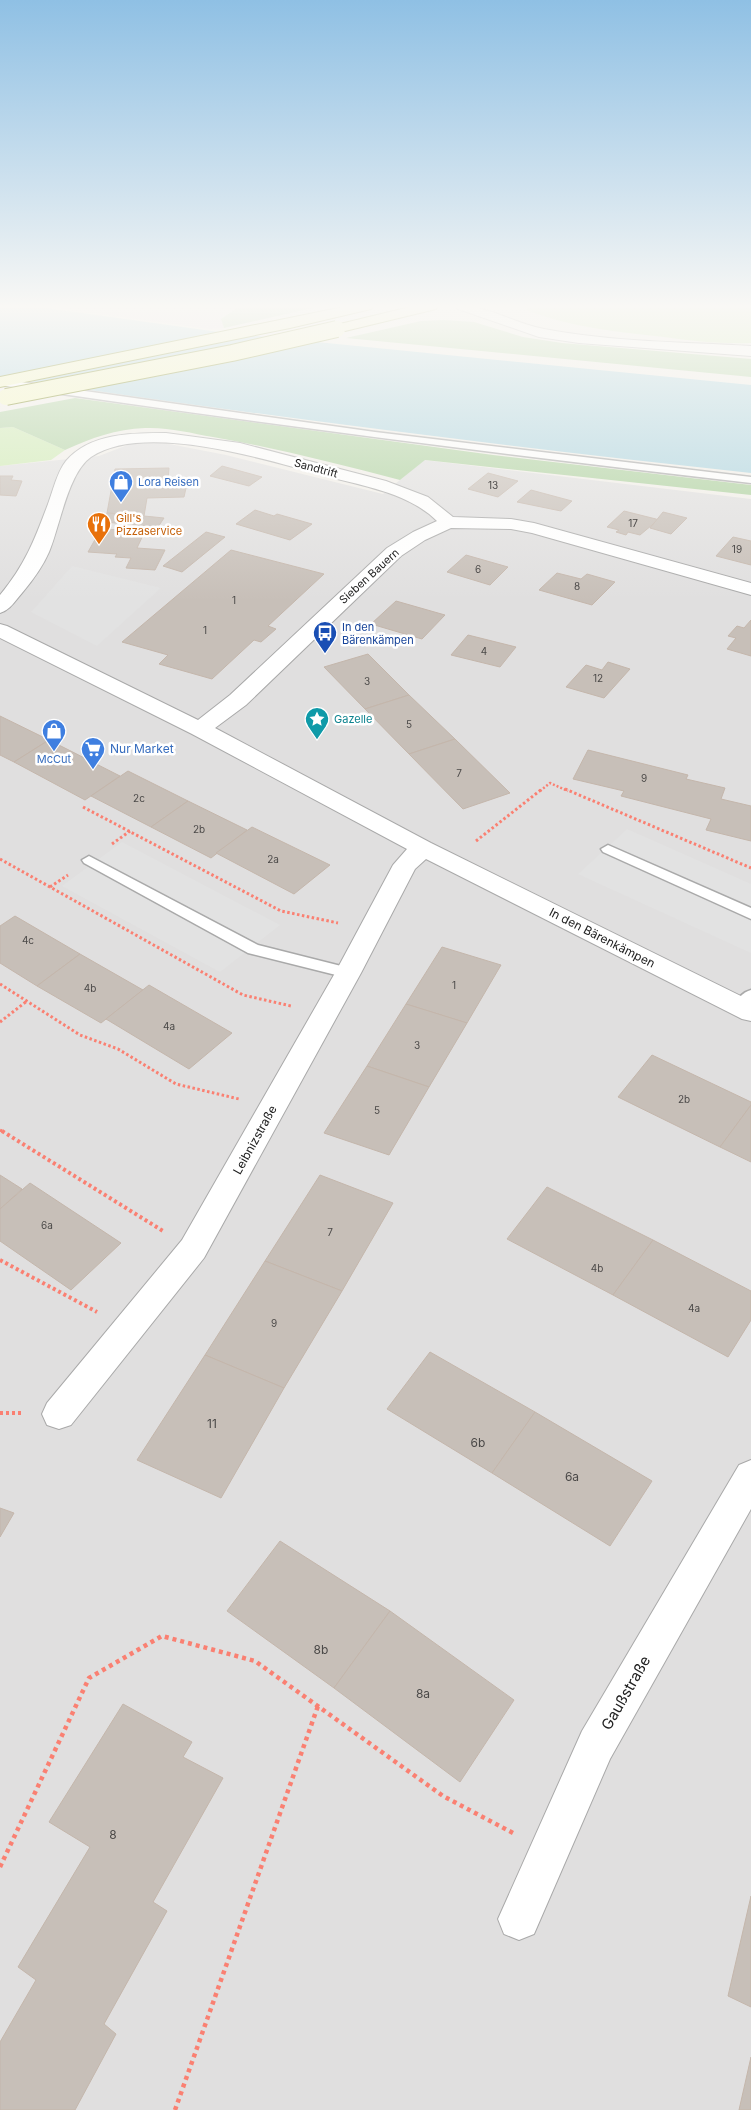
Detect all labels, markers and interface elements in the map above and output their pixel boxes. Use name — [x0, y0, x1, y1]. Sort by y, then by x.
street label: Sandtrift — [293, 455, 340, 481]
shop icon: Lora Reisen — [108, 469, 134, 503]
place label: Lora Reisen — [138, 475, 199, 489]
house number: 13 — [488, 479, 498, 491]
restaurant icon: Gill's Pizzaservice — [86, 511, 112, 545]
place label: Gill's Pizzaservice — [116, 511, 182, 538]
house number: 17 — [628, 517, 638, 529]
house number: 19 — [732, 543, 742, 555]
street label: Sieben Bauern — [336, 545, 402, 607]
house number: 6 — [475, 563, 481, 575]
house number: 8 — [574, 580, 580, 592]
house number: 1 — [232, 594, 236, 606]
bus stop icon: In den Bärenkämpen — [312, 620, 338, 654]
place label: In den Bärenkämpen — [342, 620, 414, 647]
house number: 1 — [203, 624, 207, 636]
house number: 4 — [481, 645, 487, 657]
house number: 12 — [593, 672, 603, 684]
house number: 3 — [364, 675, 370, 687]
place icon: Gazelle — [304, 706, 330, 740]
place label: Gazelle — [334, 712, 372, 726]
shop icon: McCut — [41, 718, 67, 752]
house number: 5 — [406, 718, 412, 730]
supermarket icon: Nur Market — [80, 736, 106, 770]
place label: Nur Market — [110, 741, 174, 756]
place label: McCut — [37, 752, 72, 766]
house number: 7 — [456, 767, 462, 779]
house number: 9 — [641, 772, 647, 784]
house number: 2c — [133, 792, 145, 804]
house number: 2b — [193, 823, 205, 835]
house number: 2a — [267, 853, 279, 865]
street label: In den Bärenkämpen — [547, 904, 658, 971]
house number: 4c — [22, 934, 34, 946]
house number: 1 — [452, 979, 456, 991]
house number: 4b — [84, 982, 96, 994]
house number: 4a — [163, 1020, 175, 1032]
house number: 3 — [414, 1039, 420, 1051]
house number: 2b — [678, 1093, 690, 1105]
street label: Leibnizstraße — [229, 1103, 280, 1177]
house number: 5 — [374, 1104, 380, 1116]
house number: 6a — [41, 1219, 53, 1231]
house number: 7 — [327, 1226, 333, 1238]
house number: 4b — [591, 1262, 603, 1274]
house number: 4a — [688, 1302, 700, 1314]
house number: 9 — [271, 1317, 277, 1329]
house number: 11 — [207, 1416, 217, 1431]
house number: 6b — [471, 1435, 485, 1450]
house number: 6a — [565, 1469, 579, 1484]
house number: 8b — [314, 1642, 328, 1657]
street label: Gaußstraße — [597, 1652, 654, 1733]
house number: 8a — [416, 1686, 430, 1701]
house number: 8 — [109, 1827, 117, 1842]

